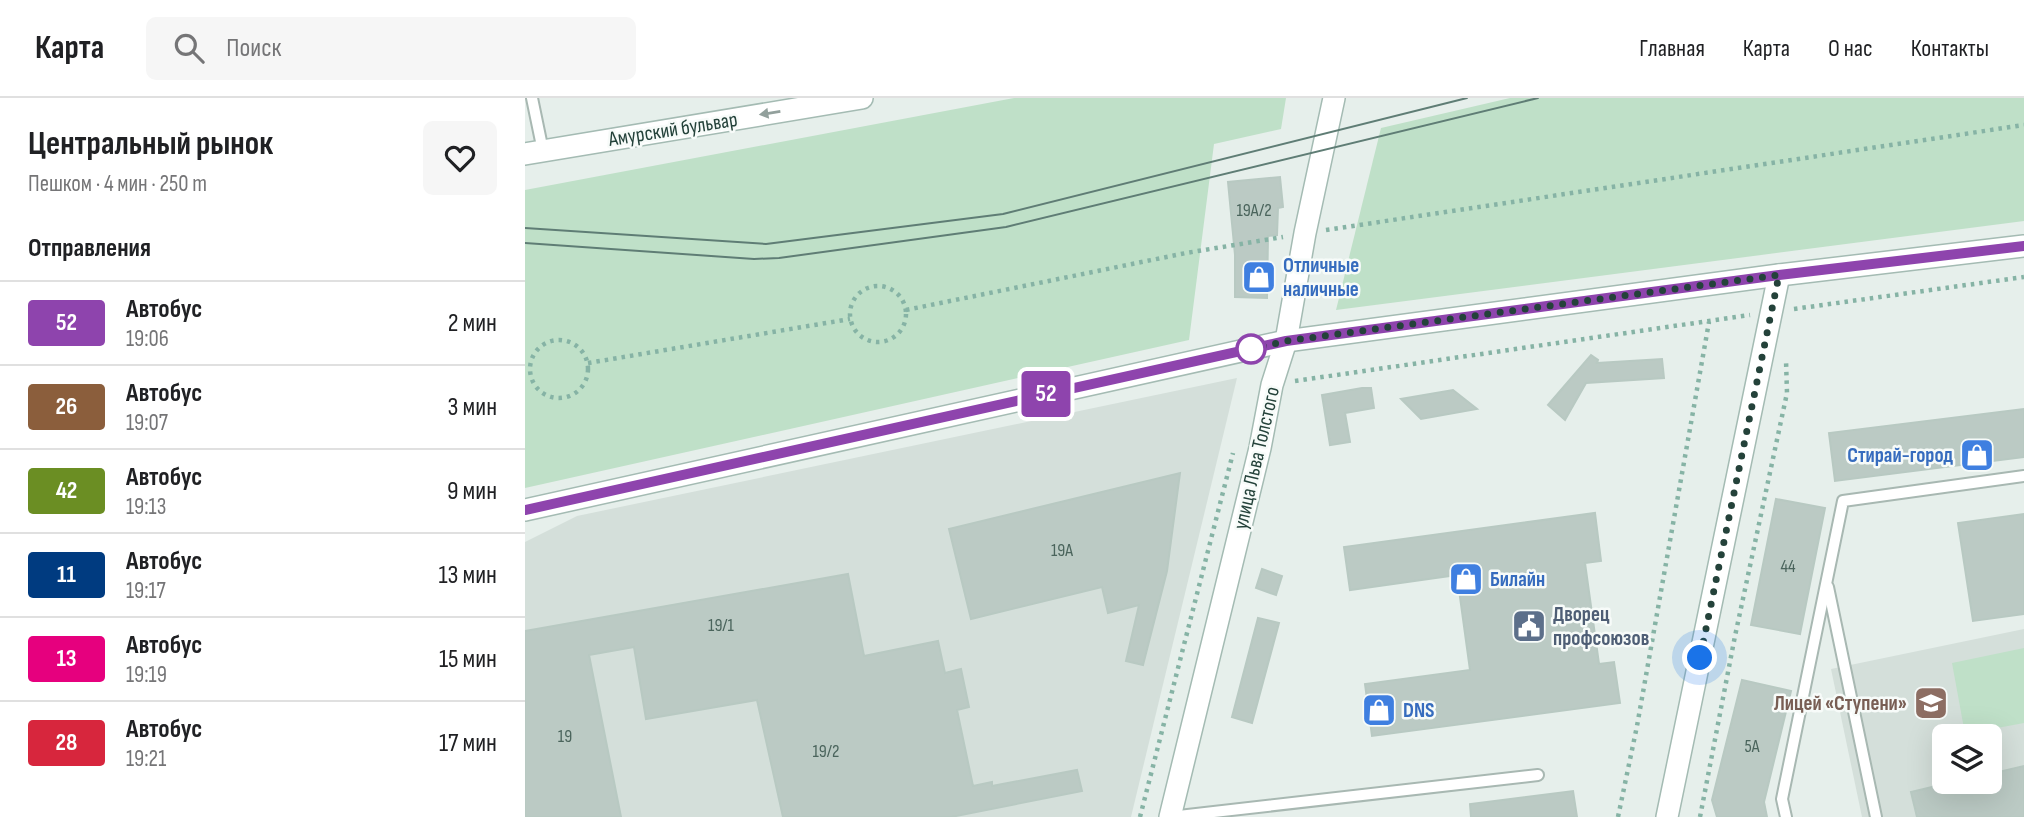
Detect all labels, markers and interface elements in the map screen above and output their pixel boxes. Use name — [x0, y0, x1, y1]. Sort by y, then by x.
search box — [146, 17, 636, 80]
text: Карта — [35, 28, 104, 68]
icon: search — [170, 29, 208, 67]
text: Поиск — [226, 33, 281, 64]
text: Главная — [1639, 34, 1705, 63]
text: Карта — [1743, 34, 1790, 63]
text: О нас — [1828, 34, 1873, 63]
text: Контакты — [1911, 34, 1989, 63]
street label: Амурский бульвар — [606, 107, 739, 152]
one-way arrow — [759, 108, 781, 119]
button: heart — [423, 121, 497, 195]
text: Центральный рынок — [28, 124, 273, 164]
text: Пешком · 4 мин · 250 m — [28, 170, 207, 198]
house number: 19А/2 — [1236, 200, 1272, 221]
text: Отправления — [28, 233, 151, 264]
place label: Отличные наличные — [1283, 253, 1359, 302]
shop icon: Отличные наличные — [1240, 258, 1278, 296]
text: Автобус — [126, 294, 202, 325]
text: 52 — [56, 308, 77, 337]
text: 2 мин — [448, 308, 497, 339]
text: 19:06 — [126, 325, 169, 353]
unlabelled marker — [1236, 334, 1266, 364]
line badge: 52 — [1015, 371, 1077, 417]
text: Автобус — [126, 378, 202, 409]
text: 52 — [1035, 379, 1057, 408]
street label: улица Льва Толстого — [1228, 384, 1285, 532]
text: 26 — [56, 392, 77, 421]
text: 3 мин — [448, 392, 497, 423]
text: 19:07 — [126, 409, 168, 437]
shop icon: Стирай-город — [1958, 436, 1996, 474]
place label: Стирай-город — [1847, 443, 1953, 468]
text: Автобус — [126, 462, 202, 493]
text: 42 — [56, 476, 77, 505]
text: 9 мин — [447, 476, 497, 507]
text: 19:13 — [126, 493, 166, 521]
house number: 19А — [1051, 540, 1073, 561]
text: Автобус — [126, 546, 202, 577]
house number: 44 — [1780, 556, 1796, 577]
text: 11 — [57, 560, 76, 589]
text: 13 мин — [438, 560, 497, 591]
shop icon: Билайн — [1447, 560, 1485, 598]
place label: Билайн — [1490, 567, 1545, 592]
text: 19:17 — [126, 577, 166, 605]
place label: Дворец профсоюзов — [1553, 602, 1649, 651]
public building icon: Дворец профсоюзов — [1510, 607, 1548, 645]
house number: 19/1 — [708, 615, 735, 636]
text: Автобус — [126, 630, 202, 661]
your location — [1682, 640, 1717, 675]
text: 13 — [56, 644, 77, 673]
text: 15 мин — [439, 644, 497, 675]
text: 19:19 — [126, 661, 167, 689]
school or university icon: Лицей «Ступени» — [1912, 684, 1950, 722]
shop icon: DNS — [1360, 691, 1398, 729]
place label: Лицей «Ступени» — [1774, 691, 1907, 716]
place label: DNS — [1403, 698, 1435, 723]
text: Автобус — [126, 714, 202, 745]
map controls — [1932, 724, 2002, 794]
button: layers — [1932, 724, 2002, 794]
house number: 19 — [558, 726, 572, 747]
text: 28 — [56, 728, 77, 757]
text: 17 мин — [439, 728, 497, 759]
house number: 5А — [1745, 736, 1760, 757]
house number: 19/2 — [813, 741, 839, 762]
text: 19:21 — [126, 745, 166, 773]

